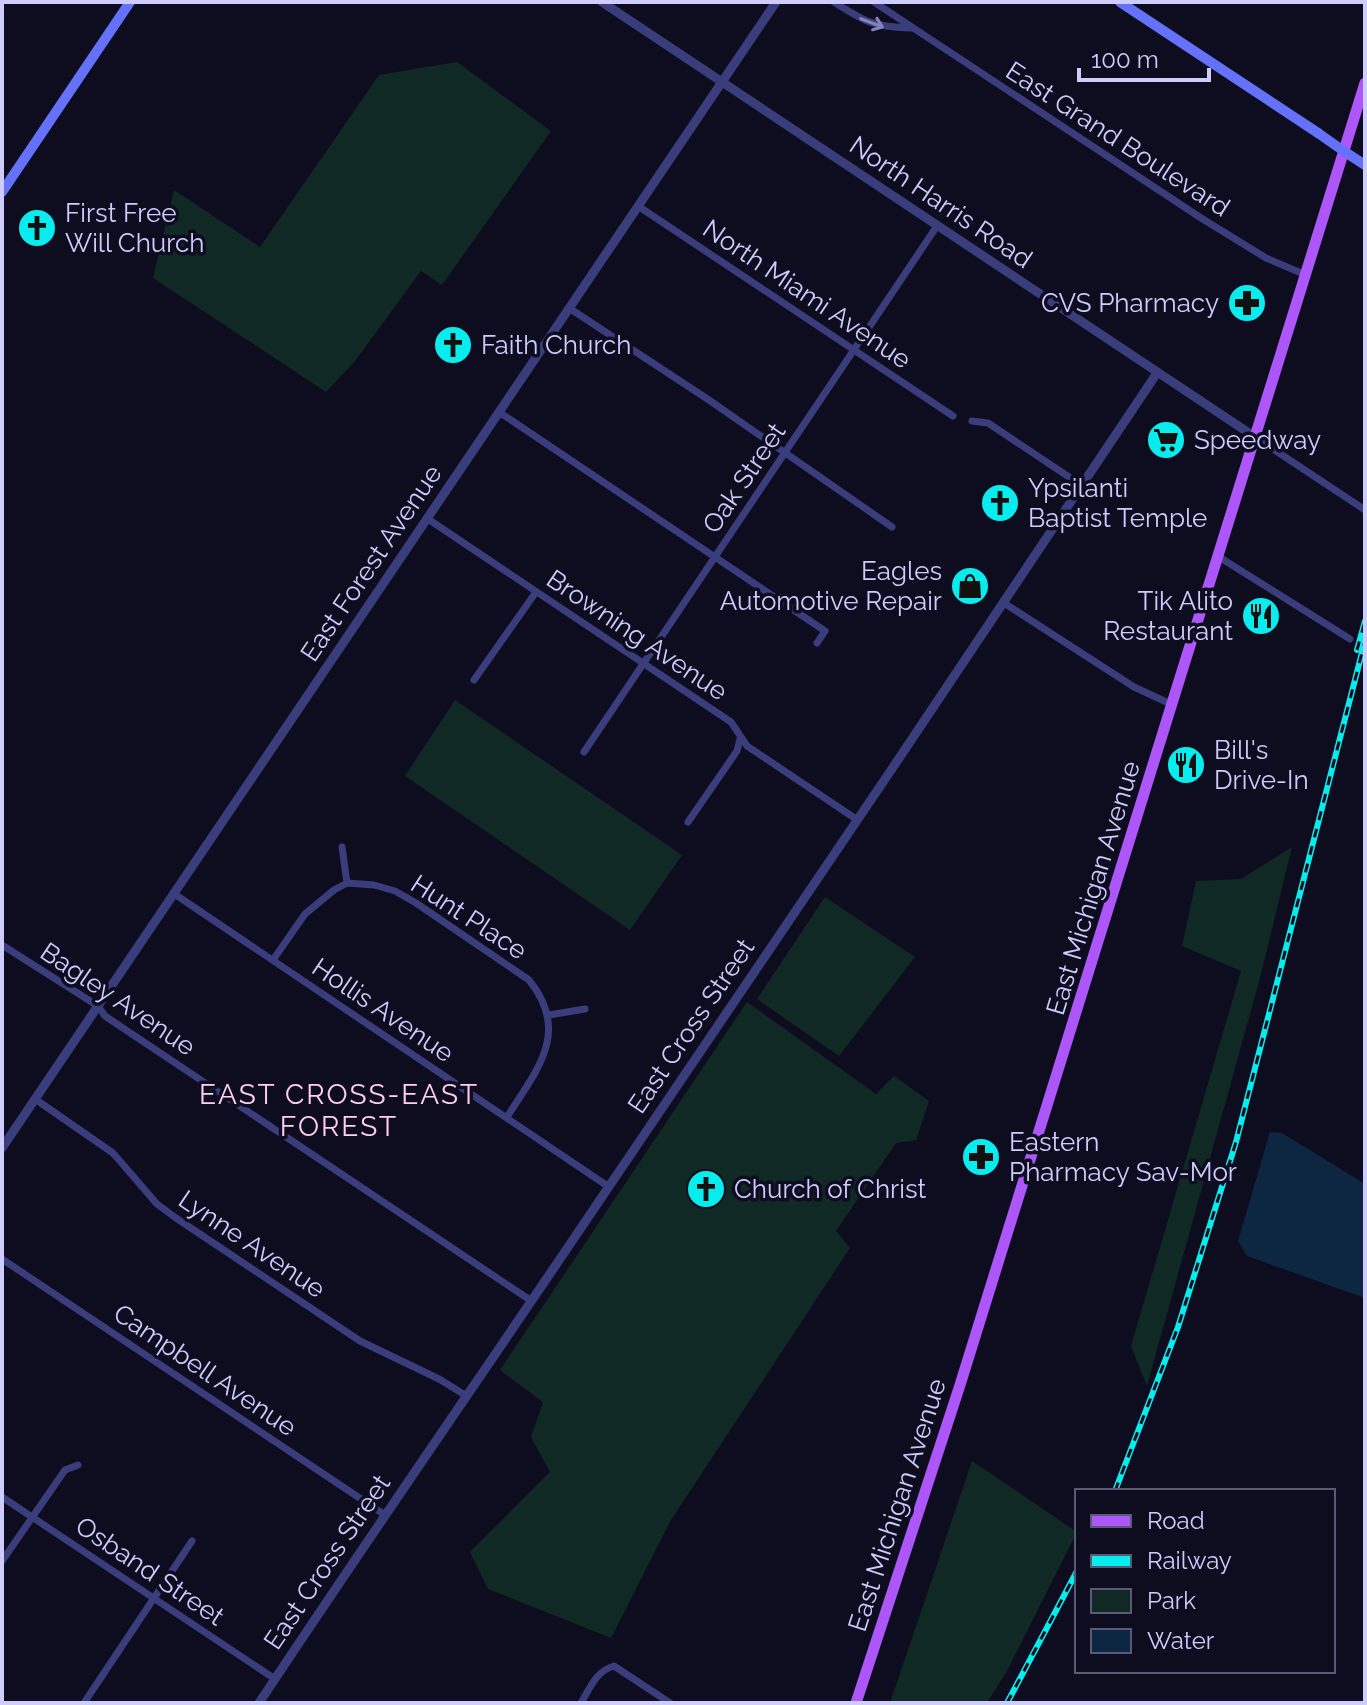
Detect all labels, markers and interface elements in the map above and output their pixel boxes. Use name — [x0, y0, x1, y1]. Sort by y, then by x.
one-way arrow — [859, 17, 883, 31]
scale bar — [1079, 32, 1209, 82]
text: 100 m — [1091, 45, 1159, 74]
street label: East Grand Boulevard — [1001, 55, 1235, 223]
street label: North Harris Road — [844, 130, 1038, 274]
place label: First Free Will Church — [65, 198, 204, 258]
church icon: First Free Will Church — [16, 207, 58, 249]
street label: North Miami Avenue — [697, 213, 917, 375]
pharmacy icon: CVS Pharmacy — [1226, 282, 1268, 324]
place label: CVS Pharmacy — [1041, 288, 1219, 318]
church icon: Faith Church — [432, 324, 474, 366]
place label: Faith Church — [481, 330, 632, 360]
street label: Oak Street — [696, 417, 792, 539]
supermarket icon: Speedway — [1145, 419, 1187, 461]
place label: Speedway — [1194, 425, 1321, 455]
street label: East Forest Avenue — [294, 459, 448, 667]
place label: Ypsilanti Baptist Temple — [1028, 473, 1207, 533]
church icon: Ypsilanti Baptist Temple — [979, 482, 1021, 524]
place label: Eagles Automotive Repair — [720, 556, 942, 616]
street label: Browning Avenue — [541, 563, 733, 707]
shop icon: Eagles Automotive Repair — [949, 565, 991, 607]
place label: Tik Alito Restaurant — [1103, 586, 1233, 646]
restaurant icon: Tik Alito Restaurant — [1240, 595, 1282, 637]
place label: Bill's Drive-In — [1214, 735, 1309, 795]
restaurant icon: Bill's Drive-In — [1165, 744, 1207, 786]
street label: East Michigan Avenue — [1040, 757, 1146, 1019]
street label: Hunt Place — [406, 869, 532, 965]
street label: East Cross Street — [622, 933, 761, 1119]
street label: Bagley Avenue — [35, 936, 201, 1062]
street label: Hollis Avenue — [307, 952, 459, 1068]
district label: EAST CROSS-EAST FOREST — [199, 1078, 479, 1143]
place label: Eastern Pharmacy Sav-Mor — [1009, 1127, 1237, 1187]
pharmacy icon: Eastern Pharmacy Sav-Mor — [960, 1136, 1002, 1178]
church icon: Church of Christ — [685, 1168, 727, 1210]
place label: Church of Christ — [734, 1174, 926, 1204]
street label: Lynne Avenue — [173, 1184, 331, 1304]
street label: Campbell Avenue — [108, 1298, 302, 1442]
street label: East Michigan Avenue — [842, 1375, 952, 1635]
street label: East Cross Street — [258, 1469, 397, 1655]
legend — [1075, 1489, 1335, 1673]
text: Road — [1147, 1506, 1205, 1535]
street label: Osband Street — [70, 1510, 230, 1632]
text: Railway — [1147, 1546, 1232, 1575]
text: Park — [1147, 1586, 1196, 1615]
text: Water — [1147, 1626, 1215, 1655]

